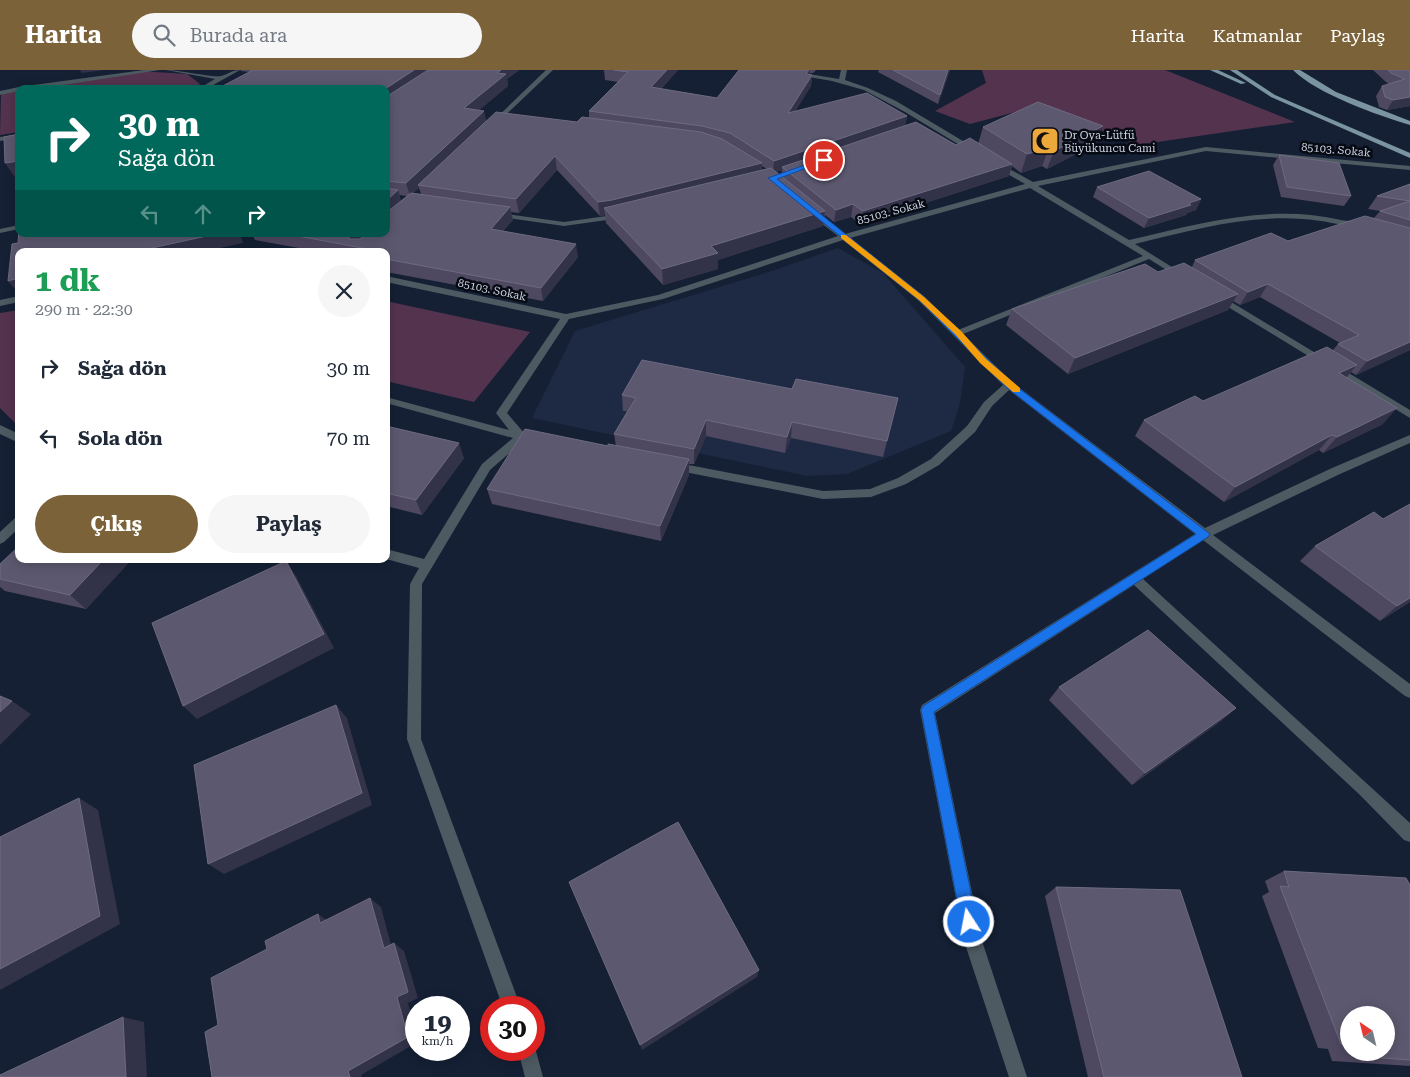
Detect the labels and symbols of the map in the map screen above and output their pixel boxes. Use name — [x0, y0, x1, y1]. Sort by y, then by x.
mosque icon: Dr Oya-Lütfü Büyükuncu Cami — [1030, 126, 1060, 156]
place label: Dr Oya-Lütfü Büyükuncu Cami — [1064, 129, 1156, 155]
pin — [803, 139, 845, 181]
street label: 85103. Sokak — [1301, 140, 1371, 160]
street label: 85103. Sokak — [856, 197, 926, 227]
street label: 85103. Sokak — [457, 276, 527, 304]
position arrow — [942, 895, 994, 947]
speed limit sign: 30 — [480, 996, 545, 1061]
north arrow — [1340, 1006, 1395, 1061]

